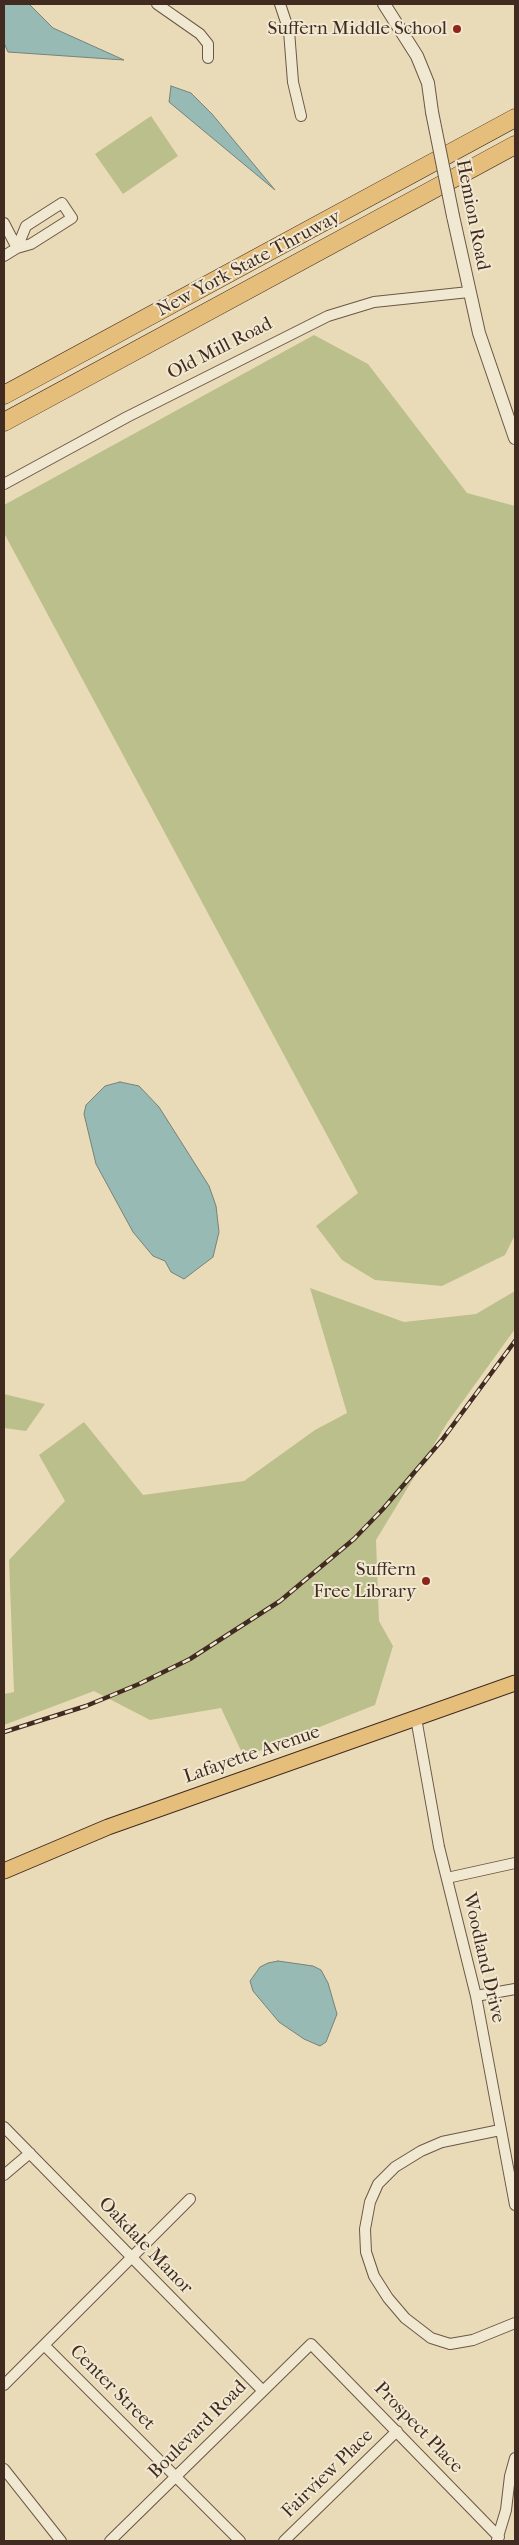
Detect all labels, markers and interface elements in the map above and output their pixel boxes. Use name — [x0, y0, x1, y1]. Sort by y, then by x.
place label: Suffern Middle School — [268, 18, 447, 40]
marker: Suffern Middle School — [451, 23, 463, 35]
street label: Hemion Road — [450, 158, 494, 272]
street label: New York State Thruway — [153, 206, 345, 322]
street label: Old Mill Road — [164, 313, 276, 385]
place label: Suffern Free Library — [313, 1559, 416, 1603]
marker: Suffern Free Library — [420, 1575, 432, 1587]
street label: Lafayette Avenue — [181, 1721, 323, 1789]
street label: Woodland Drive — [457, 1891, 509, 2025]
street label: Oakdale Manor — [93, 2193, 197, 2299]
street label: Center Street — [64, 2340, 160, 2436]
street label: Boulevard Road — [144, 2376, 252, 2484]
street label: Prospect Place — [369, 2378, 467, 2478]
street label: Fairview Place — [278, 2425, 378, 2523]

